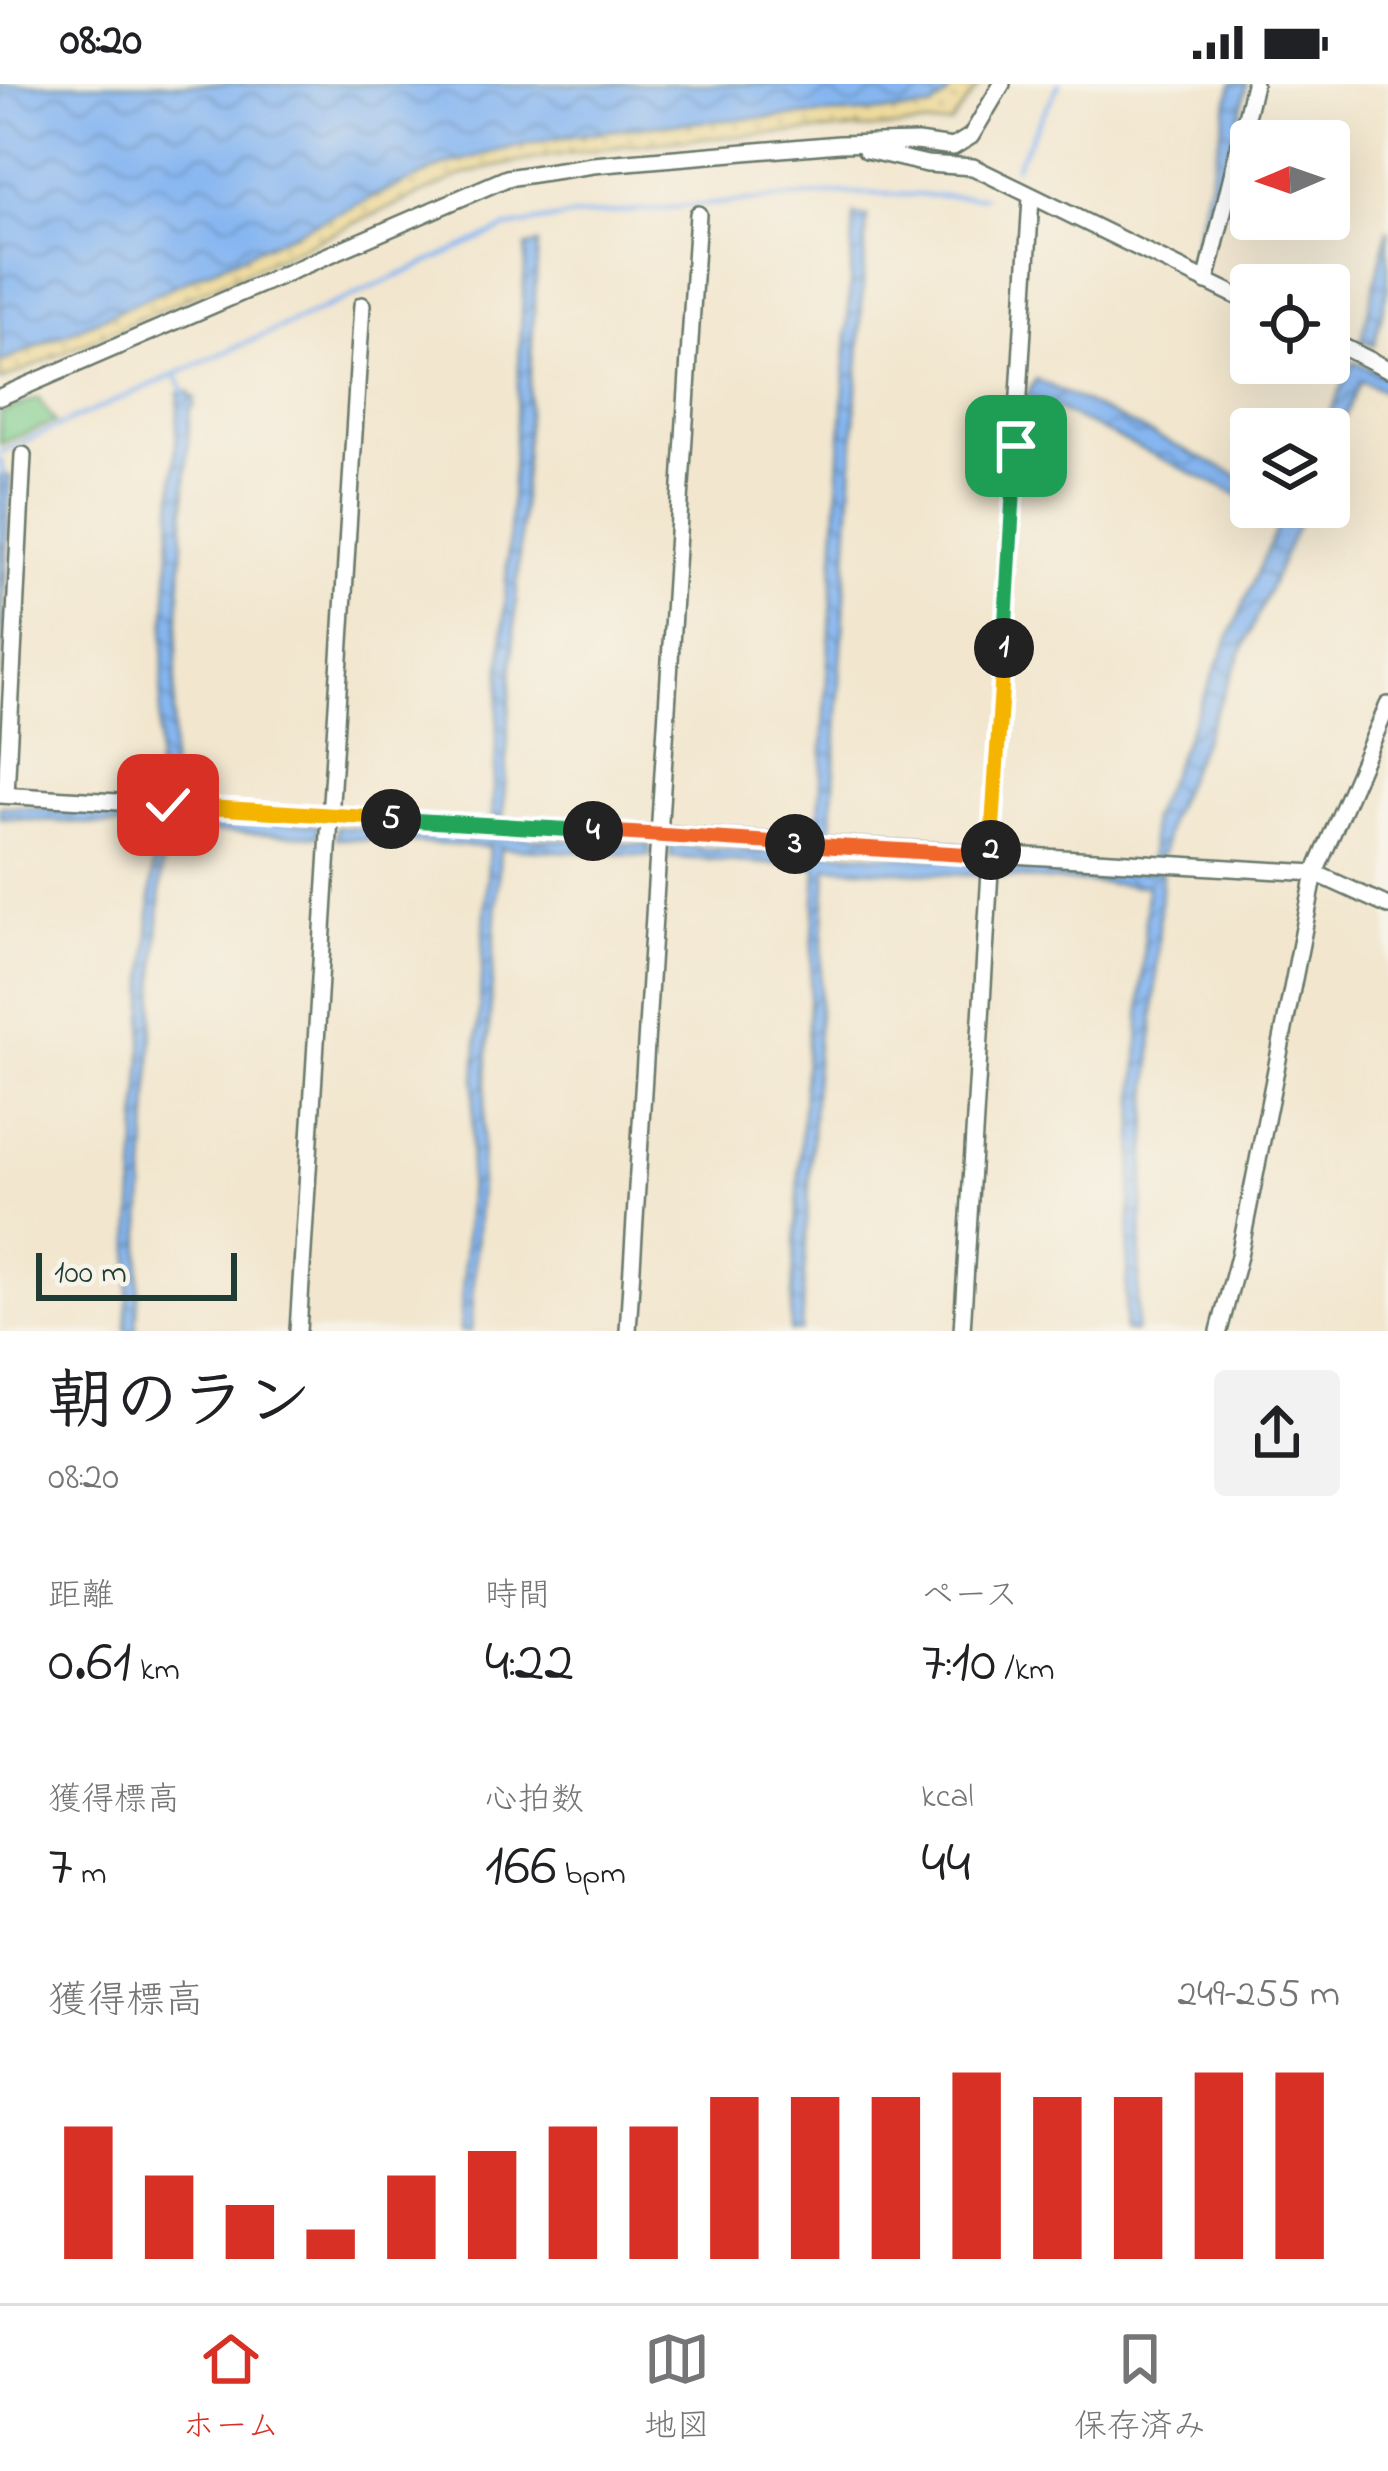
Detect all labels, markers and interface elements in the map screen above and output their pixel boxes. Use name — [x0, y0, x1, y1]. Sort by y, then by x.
text: 08:20 — [60, 9, 142, 75]
north arrow — [1230, 120, 1350, 240]
map controls — [1230, 120, 1350, 528]
button: locate — [1230, 264, 1350, 384]
pin — [965, 395, 1067, 497]
button: layers — [1230, 408, 1350, 528]
icon: arrive — [983, 413, 1049, 479]
pin: 1 — [974, 618, 1034, 678]
text: 1 — [999, 624, 1009, 672]
pin — [117, 754, 219, 856]
icon: check — [135, 772, 201, 838]
pin: 5 — [361, 789, 421, 849]
text: 5 — [382, 795, 400, 843]
pin: 4 — [563, 801, 623, 861]
text: 4 — [586, 807, 600, 855]
pin: 3 — [765, 814, 825, 874]
text: 3 — [788, 820, 802, 868]
pin: 2 — [961, 820, 1021, 880]
text: 2 — [983, 826, 999, 874]
scale bar — [36, 1247, 237, 1300]
text: 100 m — [54, 1250, 127, 1298]
text: 朝のラン — [48, 1357, 312, 1453]
button: share — [1214, 1370, 1340, 1496]
text: 08:20 — [48, 1450, 119, 1507]
text: 距離 — [48, 1573, 114, 1621]
text: 時間 — [485, 1573, 551, 1621]
text: ペース — [921, 1573, 1018, 1621]
text: 0.61 — [48, 1621, 132, 1708]
text: 4:22 — [485, 1621, 574, 1708]
text: 7:10 — [921, 1621, 996, 1708]
text: km — [132, 1647, 180, 1695]
text: /km — [996, 1647, 1055, 1695]
text: kcal — [921, 1774, 974, 1822]
text: 獲得標高 — [48, 1777, 180, 1825]
text: 心拍数 — [485, 1777, 584, 1825]
text: 44 — [921, 1822, 971, 1909]
text: 7 — [48, 1825, 73, 1912]
text: 166 — [485, 1825, 557, 1912]
text: m — [73, 1851, 107, 1899]
text: bpm — [557, 1851, 626, 1899]
text: 249–255 m — [1178, 1967, 1340, 2024]
text: 獲得標高 — [48, 1974, 204, 2031]
tab: ホーム — [182, 2326, 280, 2452]
tab: 地図 — [644, 2326, 710, 2452]
tab: 保存済み — [1074, 2326, 1206, 2452]

